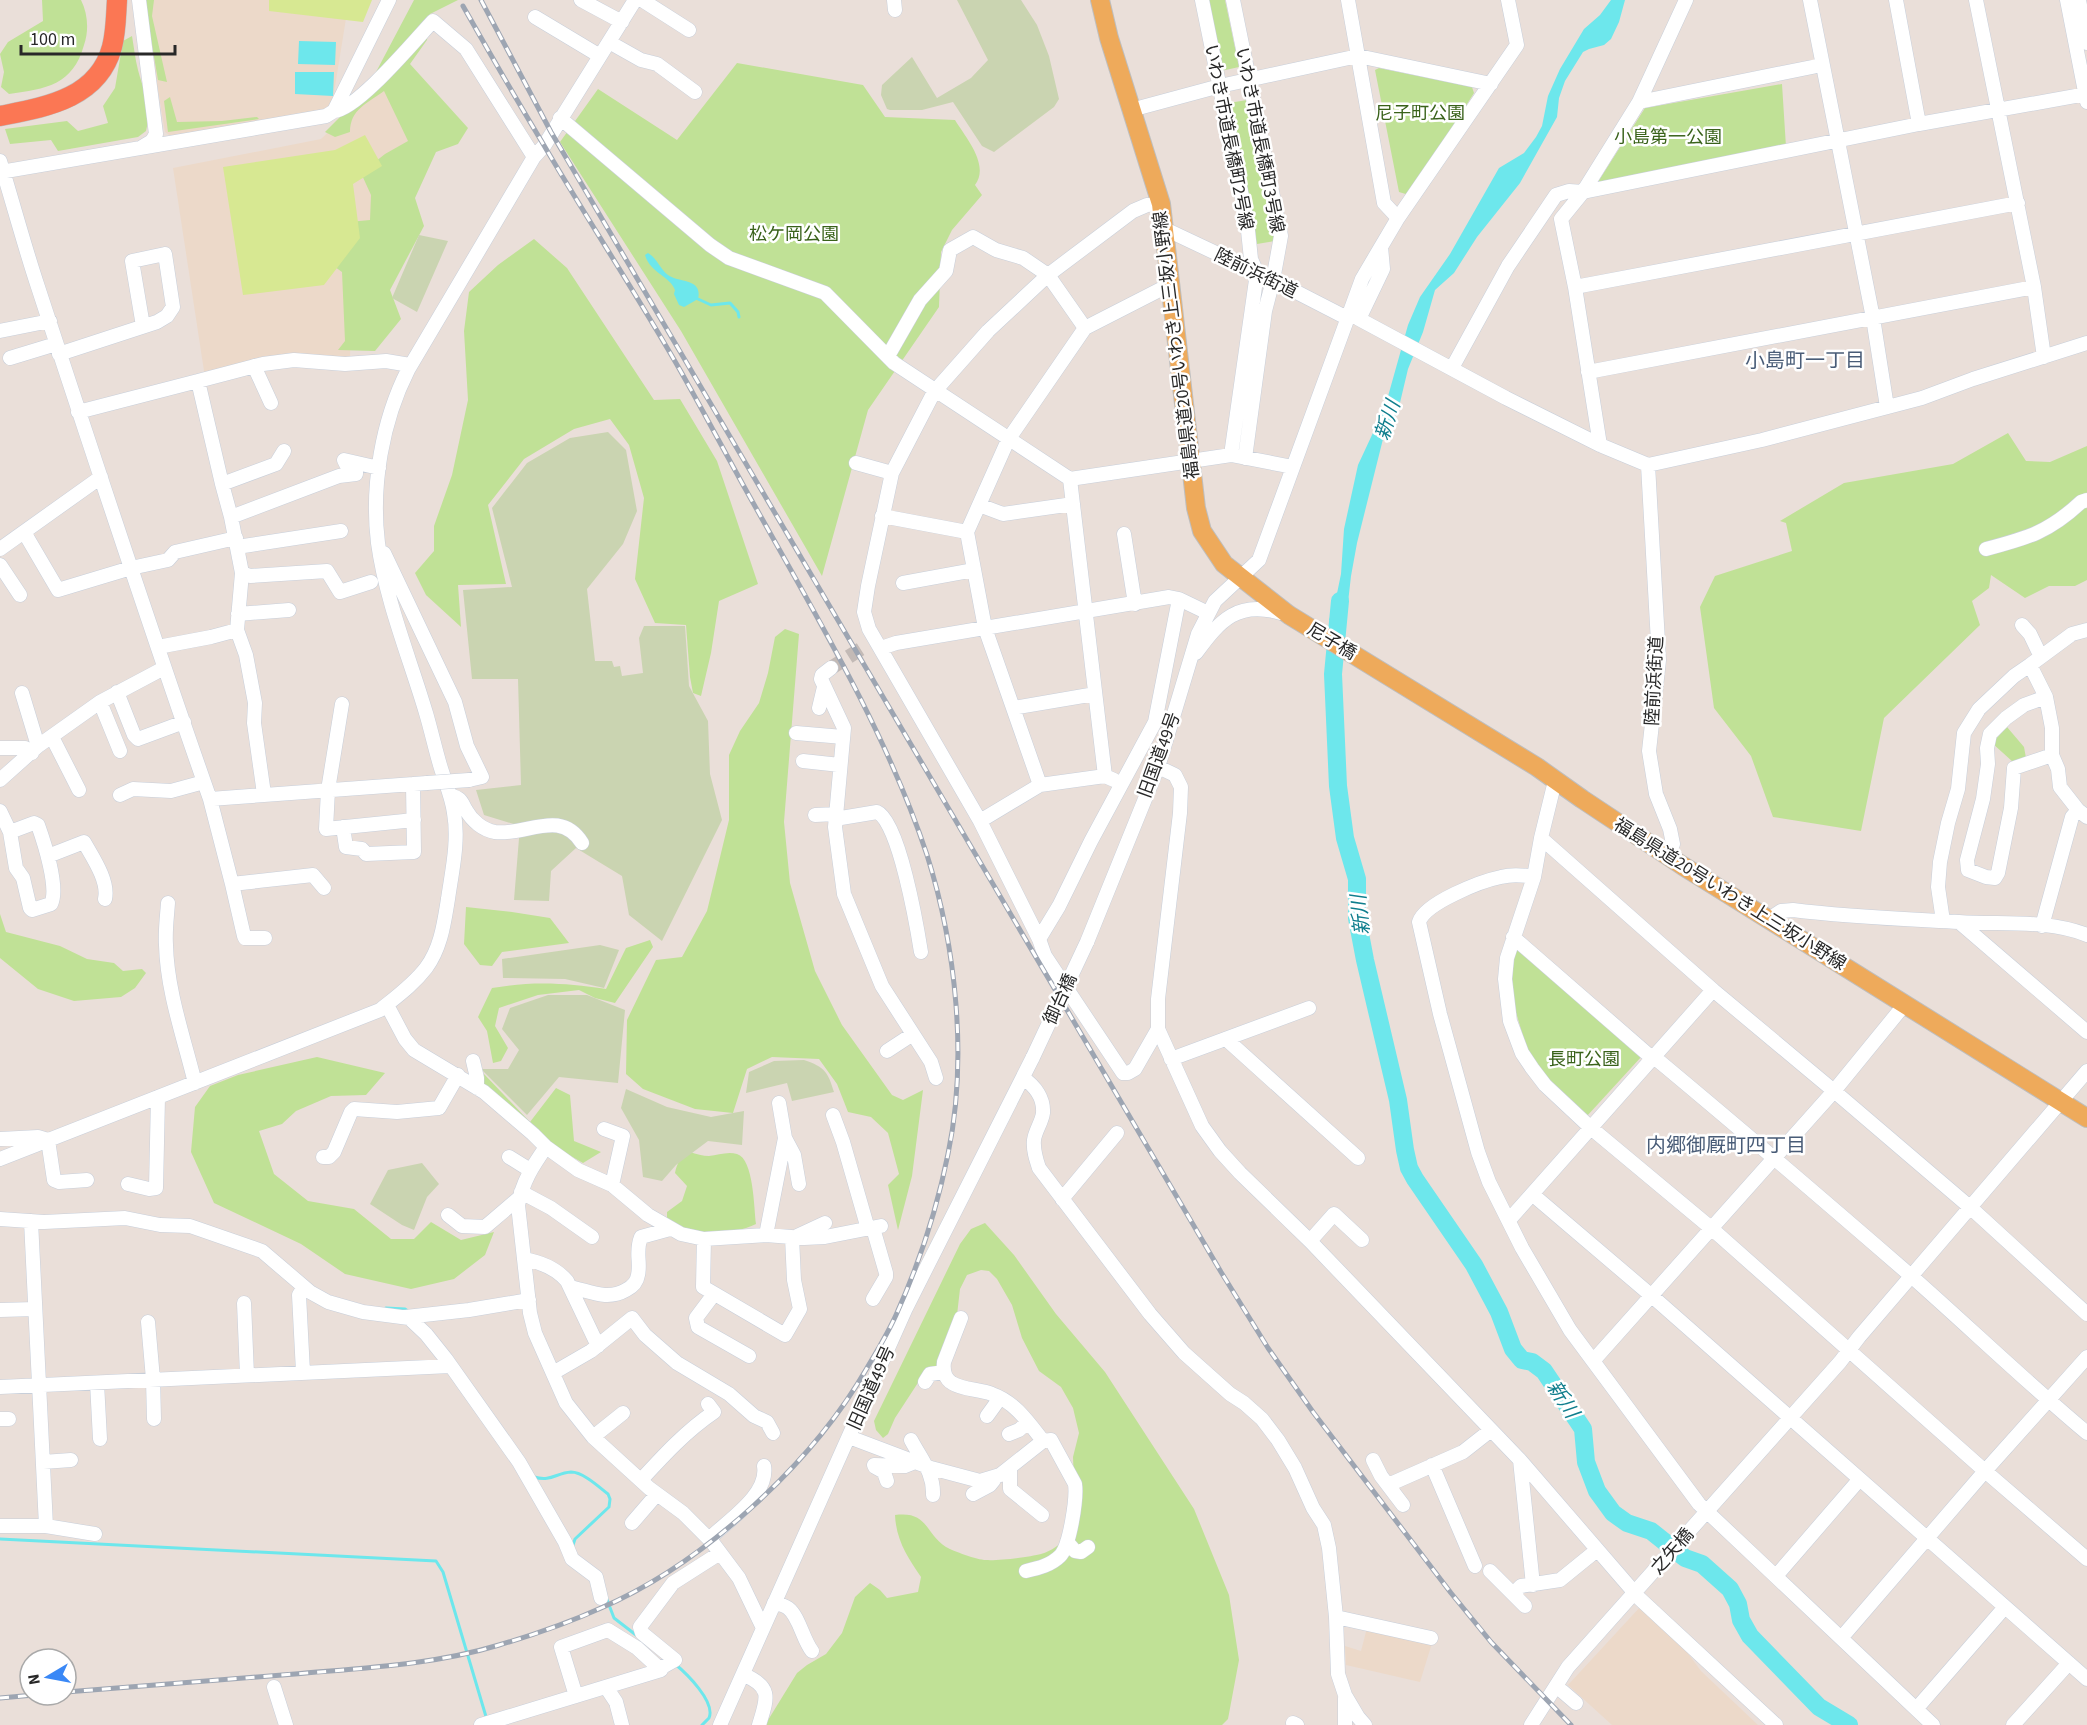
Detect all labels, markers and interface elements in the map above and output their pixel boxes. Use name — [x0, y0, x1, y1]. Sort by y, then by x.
scale bar — [21, 18, 176, 56]
text: 100 m — [30, 27, 75, 52]
street label: いわき市道長橋町2号線 — [1198, 42, 1259, 232]
street label: いわき市道長橋町3号線 — [1229, 45, 1290, 235]
park label: 尼子町公園 — [1375, 101, 1465, 126]
park label: 小島第一公園 — [1614, 125, 1722, 150]
street label: 福島県道20号いわき上三坂小野線 — [1148, 209, 1205, 480]
park label: 松ケ岡公園 — [749, 222, 839, 247]
street label: 陸前浜街道 — [1210, 242, 1302, 304]
district label: 小島町一丁目 — [1745, 347, 1865, 375]
water label: 新川 — [1368, 395, 1408, 444]
street label: 尼子橋 — [1302, 617, 1361, 666]
street label: 陸前浜街道 — [1640, 635, 1669, 727]
street label: 旧国道49号 — [1132, 709, 1187, 802]
street label: 福島県道20号いわき上三坂小野線 — [1609, 812, 1851, 977]
water label: 新川 — [1345, 892, 1377, 936]
street label: 御台橋 — [1038, 969, 1083, 1029]
park label: 長町公園 — [1548, 1047, 1620, 1072]
district label: 内郷御厩町四丁目 — [1646, 1132, 1806, 1160]
street label: 旧国道49号 — [842, 1342, 901, 1434]
water label: 新川 — [1540, 1375, 1586, 1426]
street label: 之矢橋 — [1645, 1523, 1700, 1580]
north arrow — [18, 1647, 78, 1707]
text: N — [22, 1672, 46, 1687]

